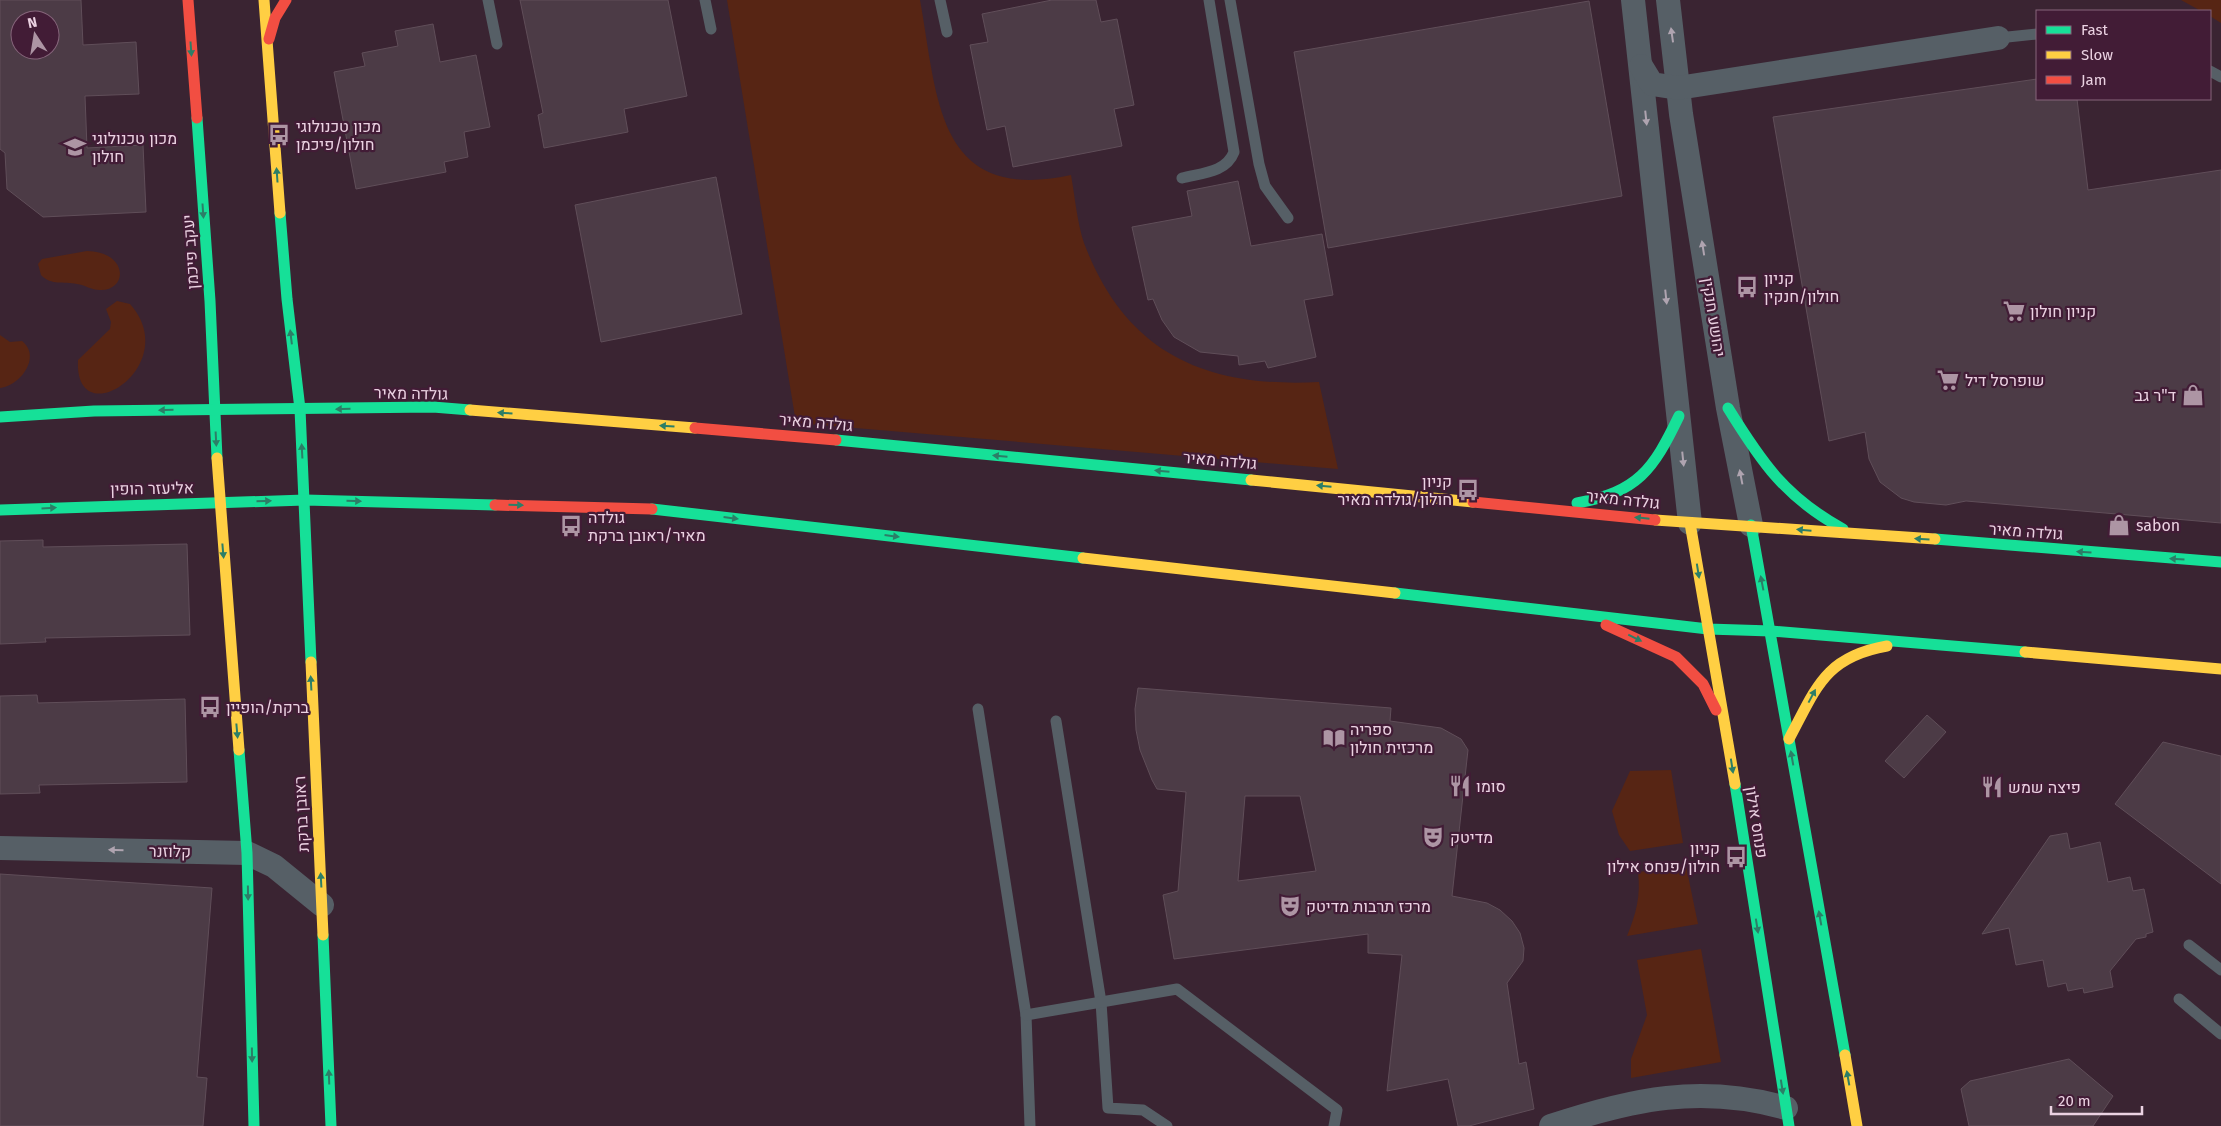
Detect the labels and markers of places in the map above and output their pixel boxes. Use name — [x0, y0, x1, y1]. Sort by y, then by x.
place label: מכון טכנולוגי חולון/פיכמן — [296, 117, 381, 154]
bus stop icon: מכון טכנולוגי חולון/פיכמן — [266, 122, 292, 148]
place label: מכון טכנולוגי חולון — [92, 129, 177, 166]
school or university icon: מכון טכנולוגי חולון — [62, 134, 88, 160]
place label: קניון חולון/חנקין — [1764, 269, 1839, 306]
bus stop icon: קניון חולון/חנקין — [1734, 274, 1760, 300]
supermarket icon: קניון חולון — [2001, 298, 2027, 324]
place label: קניון חולון — [2030, 302, 2096, 321]
supermarket icon: שופרסל דיל — [1935, 367, 1961, 393]
place label: שופרסל דיל — [1965, 371, 2044, 390]
shop icon: ד"ר גב — [2180, 382, 2206, 408]
place label: ד"ר גב — [2135, 386, 2176, 405]
place label: קניון חולון/גולדה מאיר — [1338, 472, 1452, 509]
bus stop icon: קניון חולון/גולדה מאיר — [1455, 477, 1481, 503]
place label: גולדה מאיר/ראובן ברקת — [588, 508, 706, 545]
shop icon: sabon — [2106, 512, 2132, 538]
bus stop icon: גולדה מאיר/ראובן ברקת — [558, 513, 584, 539]
place label: sabon — [2136, 516, 2180, 535]
bus stop icon: ברקת/הופיין — [197, 694, 223, 720]
place label: ברקת/הופיין — [226, 698, 310, 717]
place label: ספריה מרכזית חולון — [1350, 720, 1433, 757]
library icon: ספריה מרכזית חולון — [1321, 725, 1347, 751]
restaurant icon: סומו — [1447, 773, 1473, 799]
restaurant icon: פיצה שמש — [1979, 774, 2005, 800]
place label: סומו — [1476, 777, 1506, 796]
place label: פיצה שמש — [2008, 778, 2081, 797]
theatre icon: מדיטק — [1420, 824, 1446, 850]
place label: מדיטק — [1450, 828, 1493, 847]
place label: קניון חולון/פנחס אילון — [1607, 839, 1720, 876]
bus stop icon: קניון חולון/פנחס אילון — [1723, 844, 1749, 870]
theatre icon: מרכז תרבות מדיטק — [1277, 893, 1303, 919]
place label: מרכז תרבות מדיטק — [1306, 897, 1431, 916]

